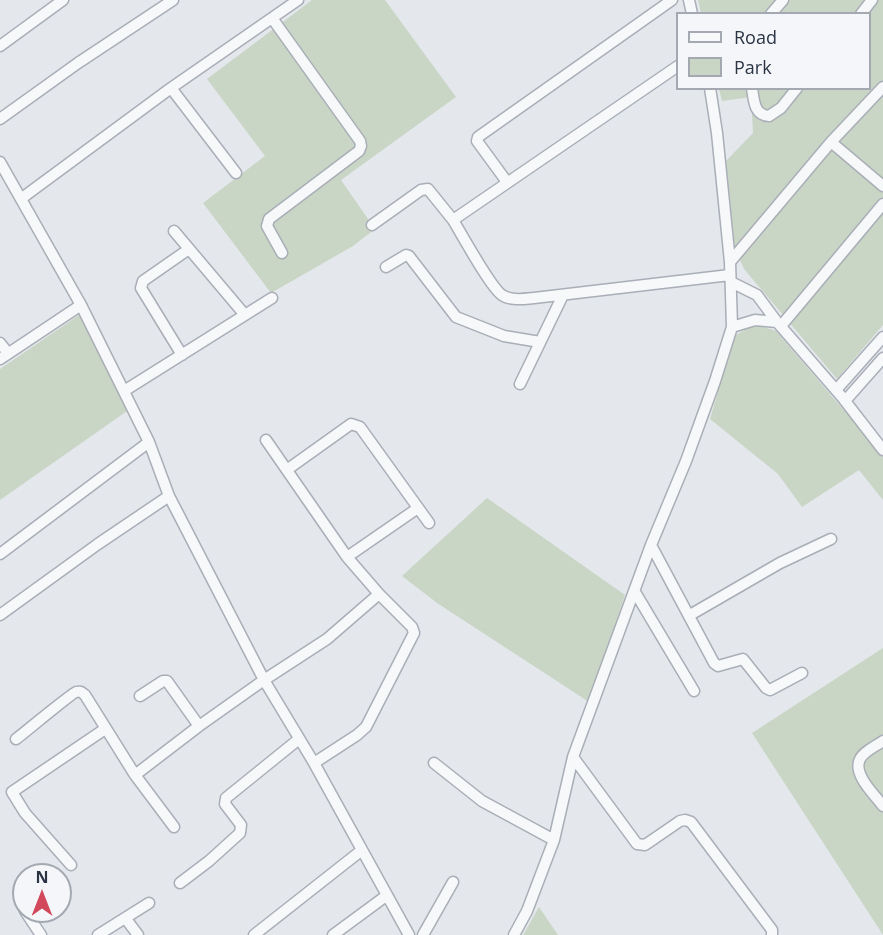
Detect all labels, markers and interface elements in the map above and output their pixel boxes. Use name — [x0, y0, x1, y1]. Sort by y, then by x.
legend — [676, 12, 871, 90]
text: Road — [734, 25, 777, 49]
text: Park — [734, 55, 772, 79]
north arrow — [12, 863, 72, 923]
text: N — [35, 866, 49, 888]

